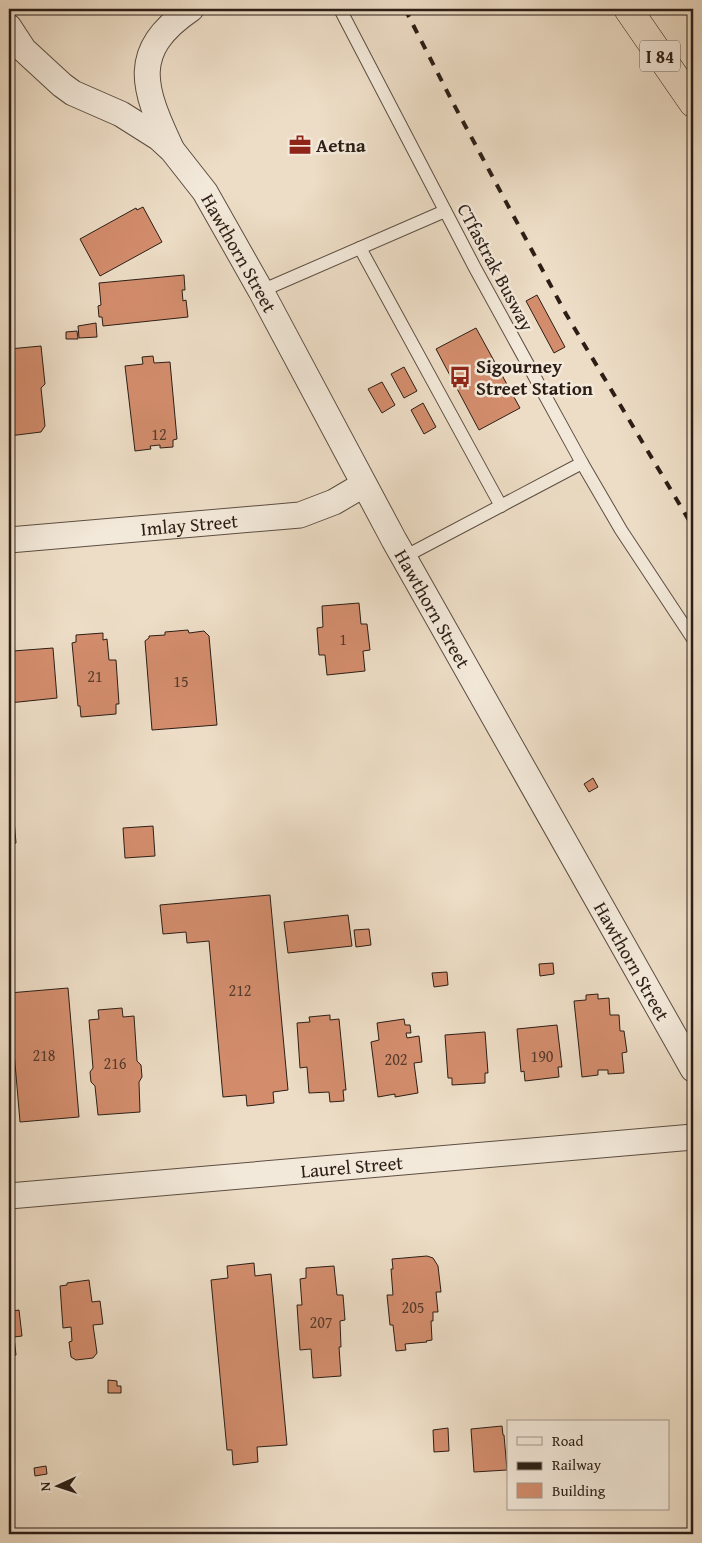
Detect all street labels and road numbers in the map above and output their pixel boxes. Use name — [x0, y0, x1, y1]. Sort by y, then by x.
road number: I 84 — [640, 40, 680, 72]
street label: Hawthorn Street — [195, 188, 284, 318]
street label: CTfastrak Busway — [451, 198, 542, 336]
street label: Imlay Street — [140, 506, 239, 543]
street label: Hawthorn Street — [388, 544, 478, 674]
street label: Hawthorn Street — [587, 897, 677, 1026]
street label: Laurel Street — [299, 1148, 404, 1185]

